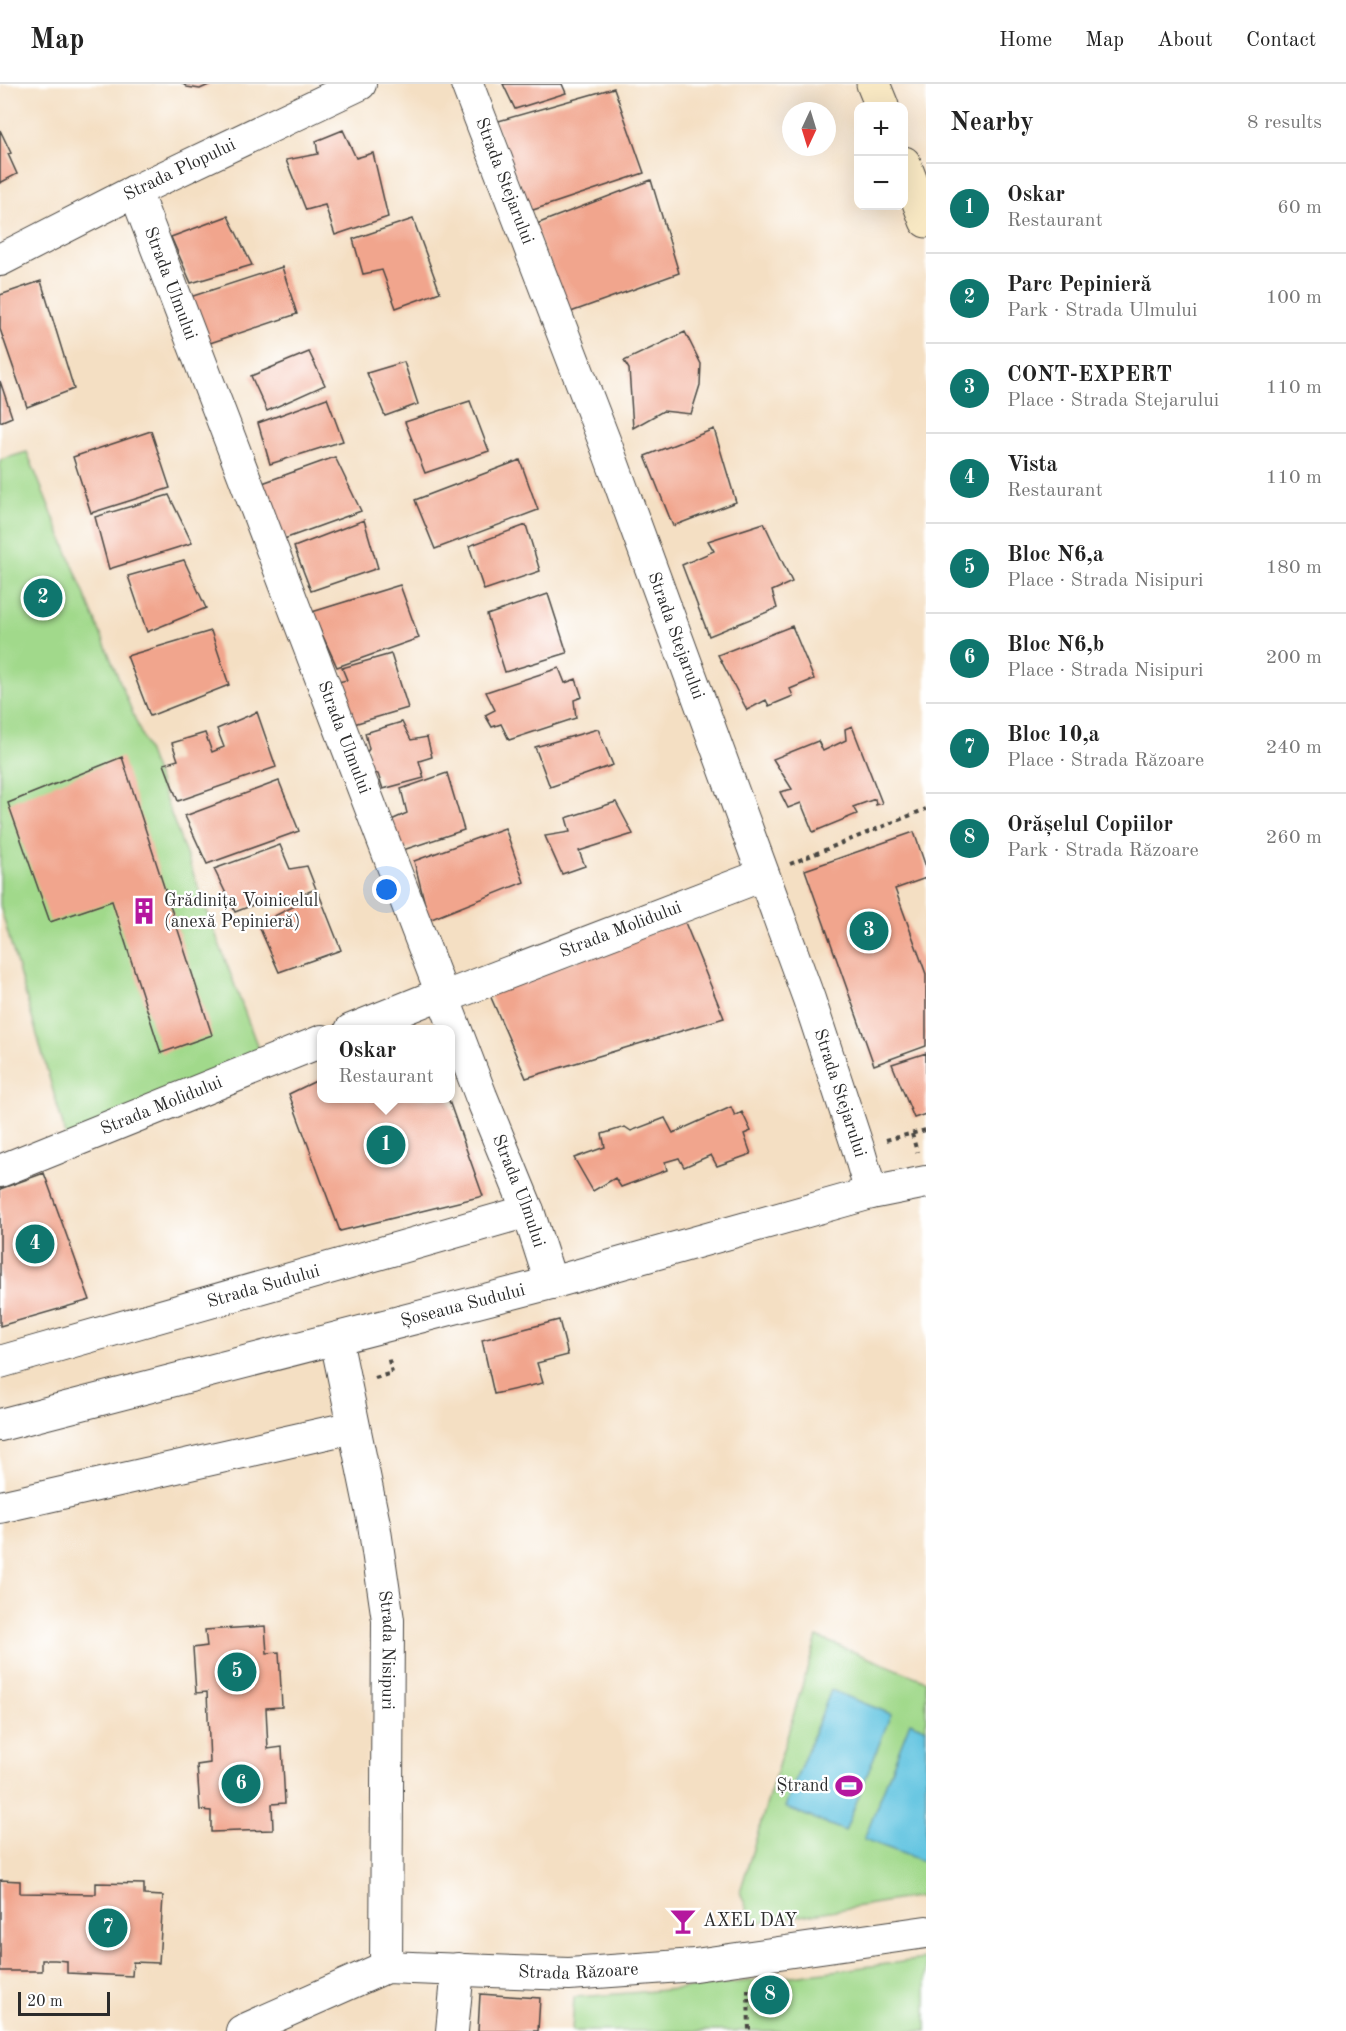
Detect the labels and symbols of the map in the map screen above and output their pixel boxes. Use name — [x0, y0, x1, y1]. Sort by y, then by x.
north arrow — [782, 102, 836, 156]
street label: Strada Stejarului — [472, 115, 537, 247]
street label: Strada Plopului — [121, 136, 238, 204]
street label: Strada Ulmului — [141, 225, 200, 343]
street label: Strada Stejarului — [644, 570, 707, 702]
pin: 2 — [24, 576, 63, 620]
street label: Strada Ulmului — [314, 678, 374, 797]
your location — [372, 875, 401, 904]
place label: Grădinița Voinicelul (anexă Pepinieră) — [164, 892, 318, 931]
building icon: Grădinița Voinicelul (anexă Pepinieră) — [129, 896, 159, 926]
street label: Strada Molidului — [557, 898, 684, 961]
pin: 3 — [850, 908, 888, 954]
street label: Strada Stejarului — [810, 1027, 869, 1160]
street label: Strada Molidului — [98, 1073, 225, 1138]
pin: 1 — [366, 1122, 406, 1168]
street label: Strada Ulmului — [489, 1132, 548, 1250]
pin: 4 — [15, 1222, 54, 1266]
street label: Strada Sudului — [205, 1262, 322, 1311]
street label: Șoseaua Sudului — [399, 1281, 527, 1331]
street label: Strada Nisipuri — [375, 1589, 397, 1710]
pin: 5 — [218, 1650, 256, 1694]
pin: 6 — [222, 1762, 260, 1806]
sports icon: Ștrand — [834, 1771, 864, 1801]
place label: Ștrand — [776, 1777, 829, 1796]
pin: 7 — [88, 1906, 128, 1950]
bar icon: AXEL DAY — [668, 1906, 698, 1936]
place label: AXEL DAY — [703, 1912, 797, 1930]
street label: Strada Răzoare — [518, 1960, 639, 1983]
pin: 8 — [750, 1972, 790, 2018]
scale bar — [18, 1989, 110, 2016]

